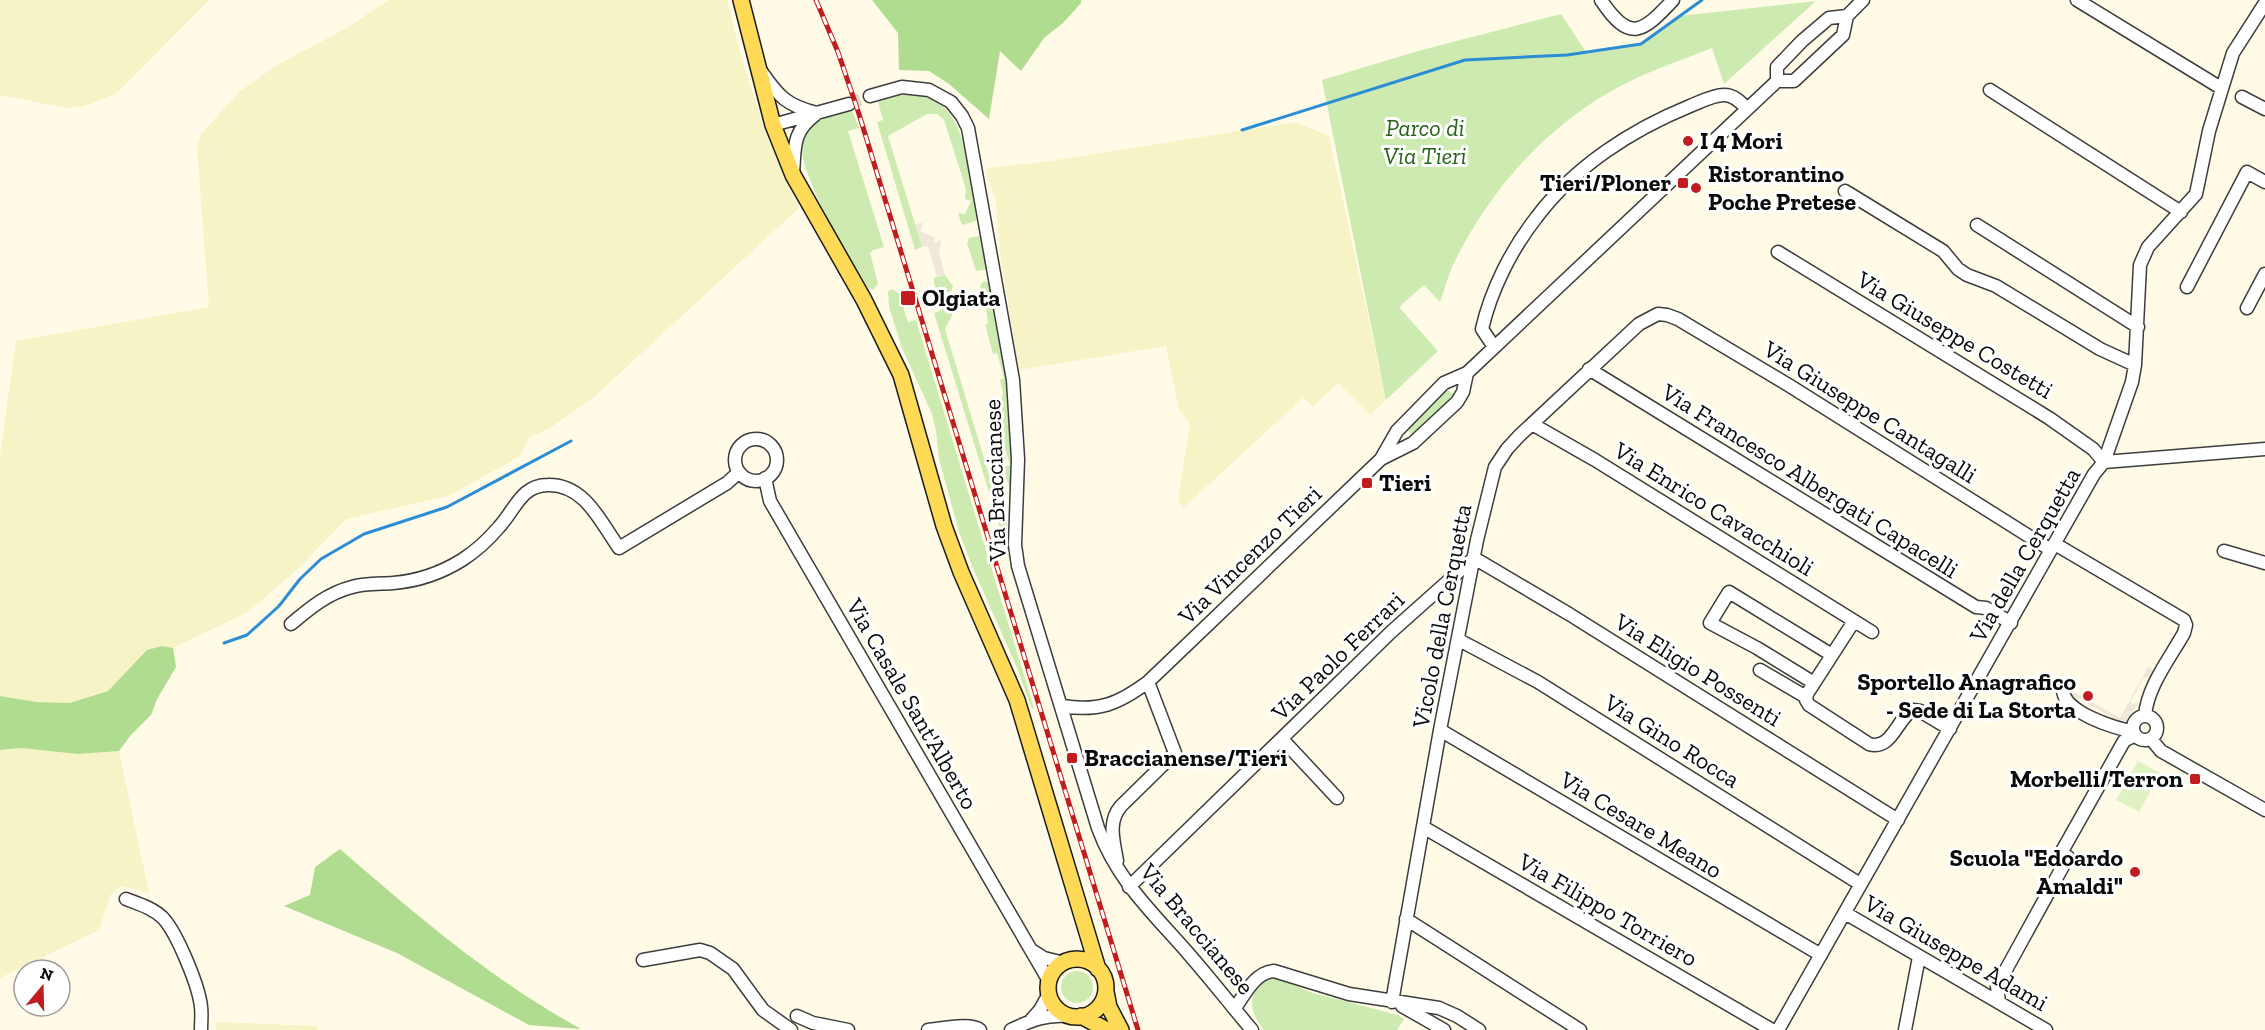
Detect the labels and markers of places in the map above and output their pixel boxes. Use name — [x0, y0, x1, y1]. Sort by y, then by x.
place label: I 4 Mori — [1700, 126, 1783, 155]
marker: I 4 Mori — [1681, 134, 1695, 148]
place label: Ristorantino Poche Pretese — [1708, 159, 1856, 216]
place label: Tieri/Ploner — [1540, 168, 1671, 197]
marker: Tieri/Ploner — [1676, 176, 1690, 190]
marker: Ristorantino Poche Pretese — [1689, 181, 1703, 195]
place label: Olgiata — [922, 283, 1000, 312]
marker: Olgiata — [899, 289, 917, 307]
place label: Tieri — [1379, 468, 1431, 497]
marker: Tieri — [1360, 476, 1374, 490]
place label: Sportello Anagrafico - Sede di La Storta — [1857, 667, 2076, 724]
marker: Sportello Anagrafico - Sede di La Storta — [2081, 689, 2095, 703]
place label: Braccianense/Tieri — [1084, 743, 1287, 772]
marker: Braccianense/Tieri — [1065, 751, 1079, 765]
place label: Morbelli/Terron — [2010, 764, 2183, 793]
marker: Morbelli/Terron — [2188, 772, 2202, 786]
place label: Scuola "Edoardo Amaldi" — [1950, 843, 2123, 900]
marker: Scuola "Edoardo Amaldi" — [2128, 865, 2142, 879]

